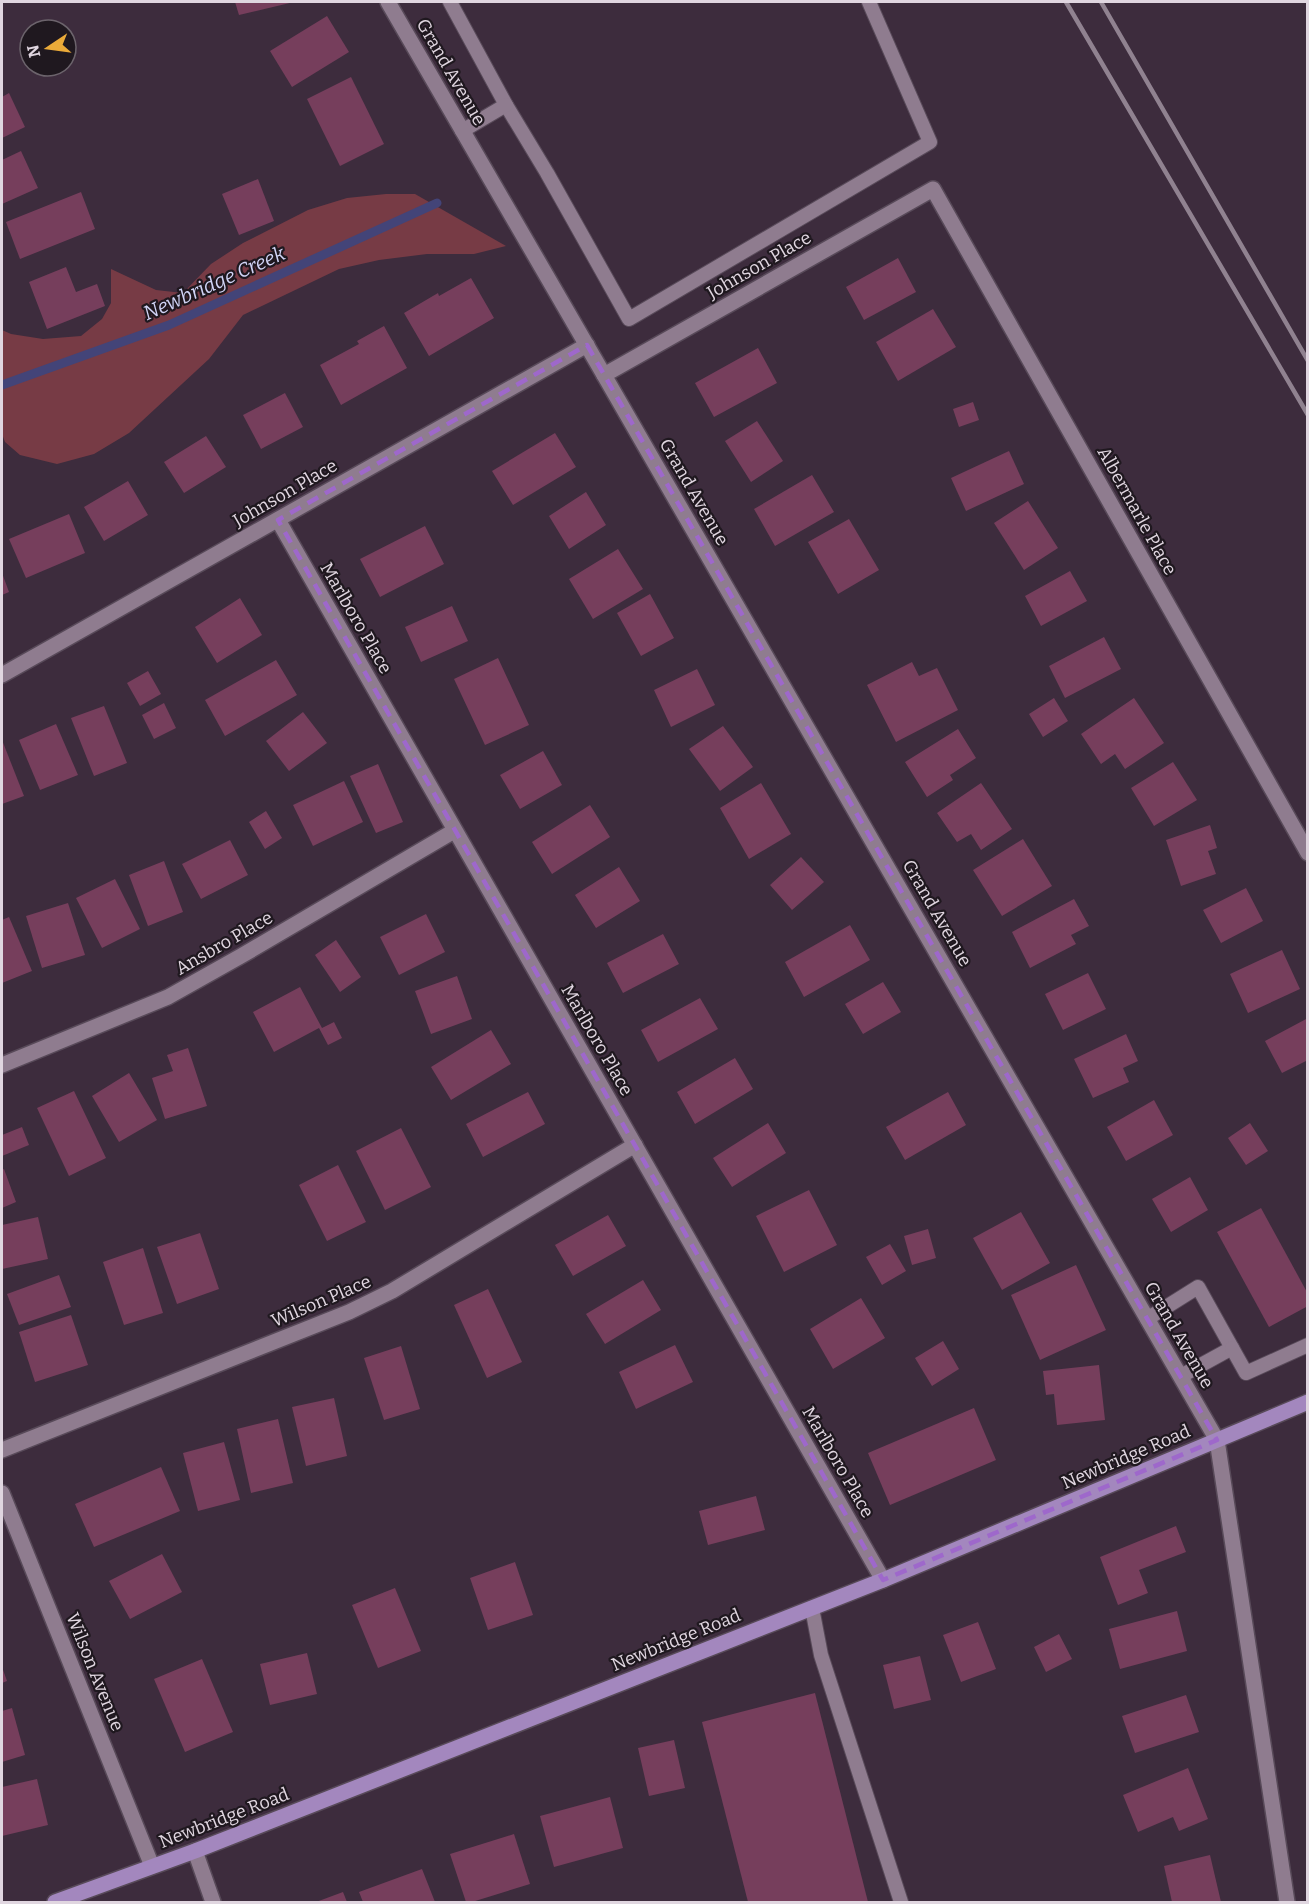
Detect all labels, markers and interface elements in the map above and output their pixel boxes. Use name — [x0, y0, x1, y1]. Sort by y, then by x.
street label: Grand Avenue — [412, 15, 490, 129]
north arrow — [18, 18, 78, 78]
text: N — [23, 43, 45, 59]
street label: Johnson Place — [702, 226, 815, 304]
water label: Newbridge Creek — [139, 241, 289, 325]
street label: Grand Avenue — [655, 435, 733, 549]
street label: Albermarle Place — [1093, 443, 1181, 579]
street label: Johnson Place — [228, 454, 341, 532]
street label: Marlboro Place — [315, 559, 397, 677]
street label: Grand Avenue — [898, 856, 976, 970]
street label: Ansbro Place — [172, 906, 276, 980]
street label: Marlboro Place — [556, 981, 638, 1099]
street label: Wilson Place — [268, 1270, 374, 1332]
street label: Grand Avenue — [1140, 1278, 1218, 1392]
street label: Marlboro Place — [797, 1403, 879, 1521]
street label: Newbridge Road — [1058, 1420, 1194, 1494]
street label: Newbridge Road — [608, 1604, 744, 1676]
street label: Wilson Avenue — [61, 1610, 129, 1734]
street label: Newbridge Road — [156, 1783, 292, 1853]

